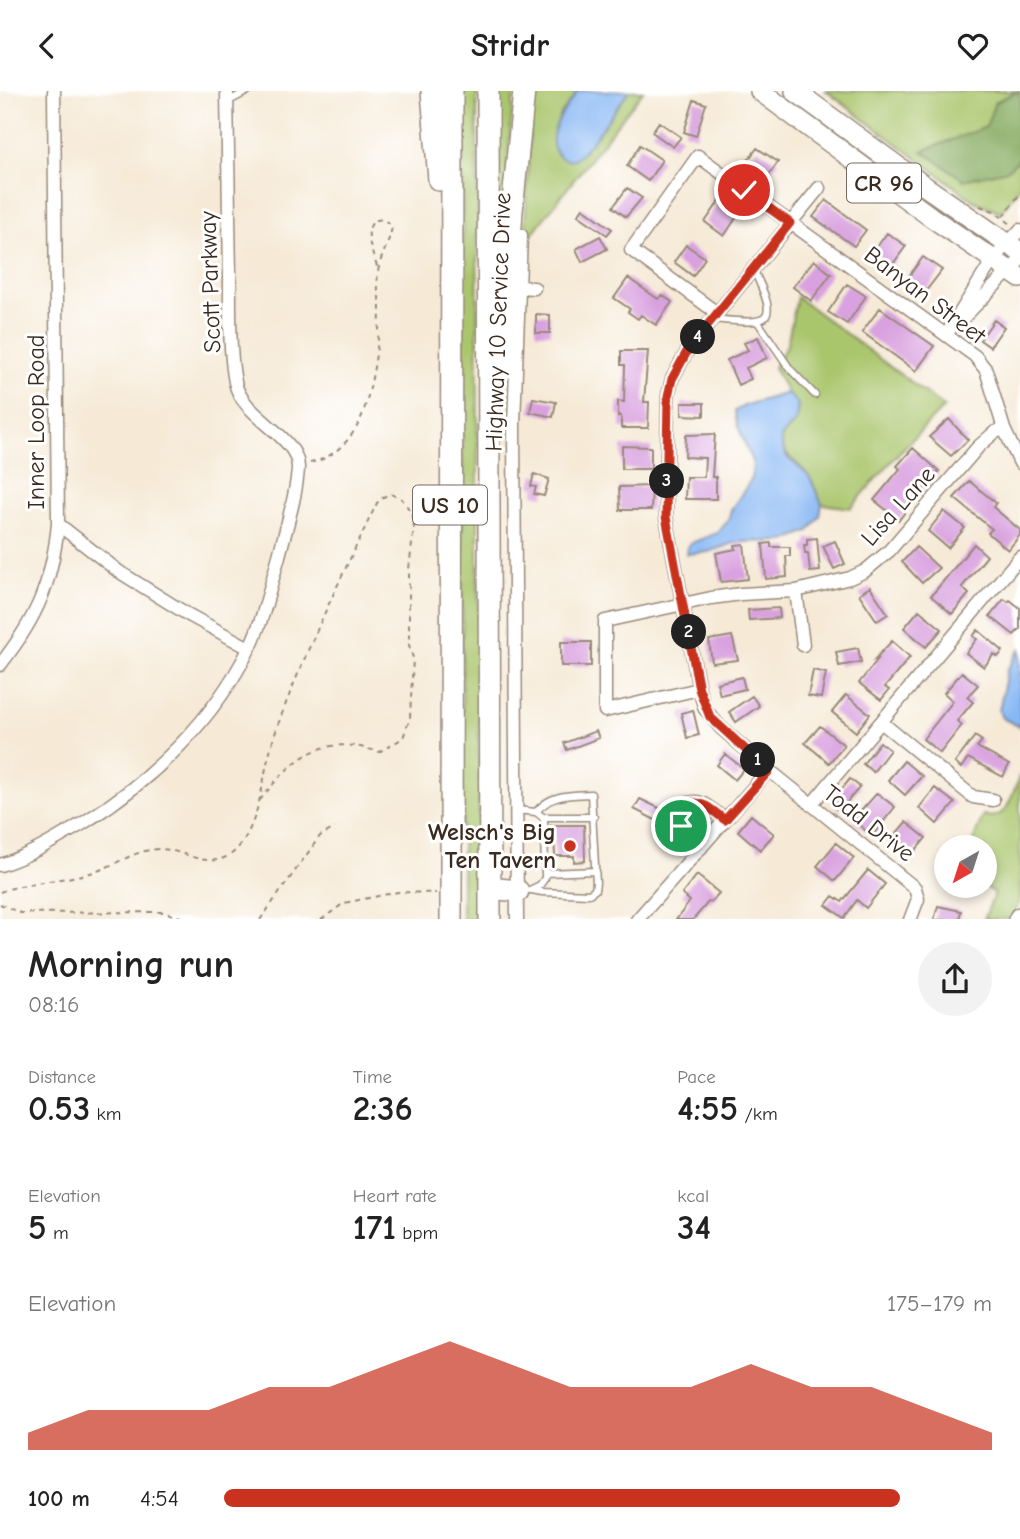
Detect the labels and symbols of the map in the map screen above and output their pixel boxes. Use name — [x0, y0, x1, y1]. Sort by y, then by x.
pin — [714, 160, 774, 220]
road number: CR 96 — [847, 163, 921, 202]
street label: Highway 10 Service Drive — [479, 192, 517, 452]
street label: Scott Parkway — [194, 210, 226, 353]
street label: Banyan Street — [859, 240, 992, 350]
pin: 4 — [680, 320, 716, 355]
street label: Inner Loop Road — [22, 334, 50, 510]
street label: Lisa Lane — [855, 461, 941, 551]
pin: 3 — [650, 463, 684, 499]
road number: US 10 — [413, 485, 487, 525]
pin: 2 — [672, 615, 706, 649]
pin: 1 — [740, 743, 776, 777]
street label: Todd Drive — [818, 779, 920, 867]
pin — [651, 796, 711, 856]
place label: Welsch's Big Ten Tavern — [428, 818, 556, 874]
north arrow — [934, 835, 998, 898]
marker: Welsch's Big Ten Tavern — [562, 838, 578, 854]

